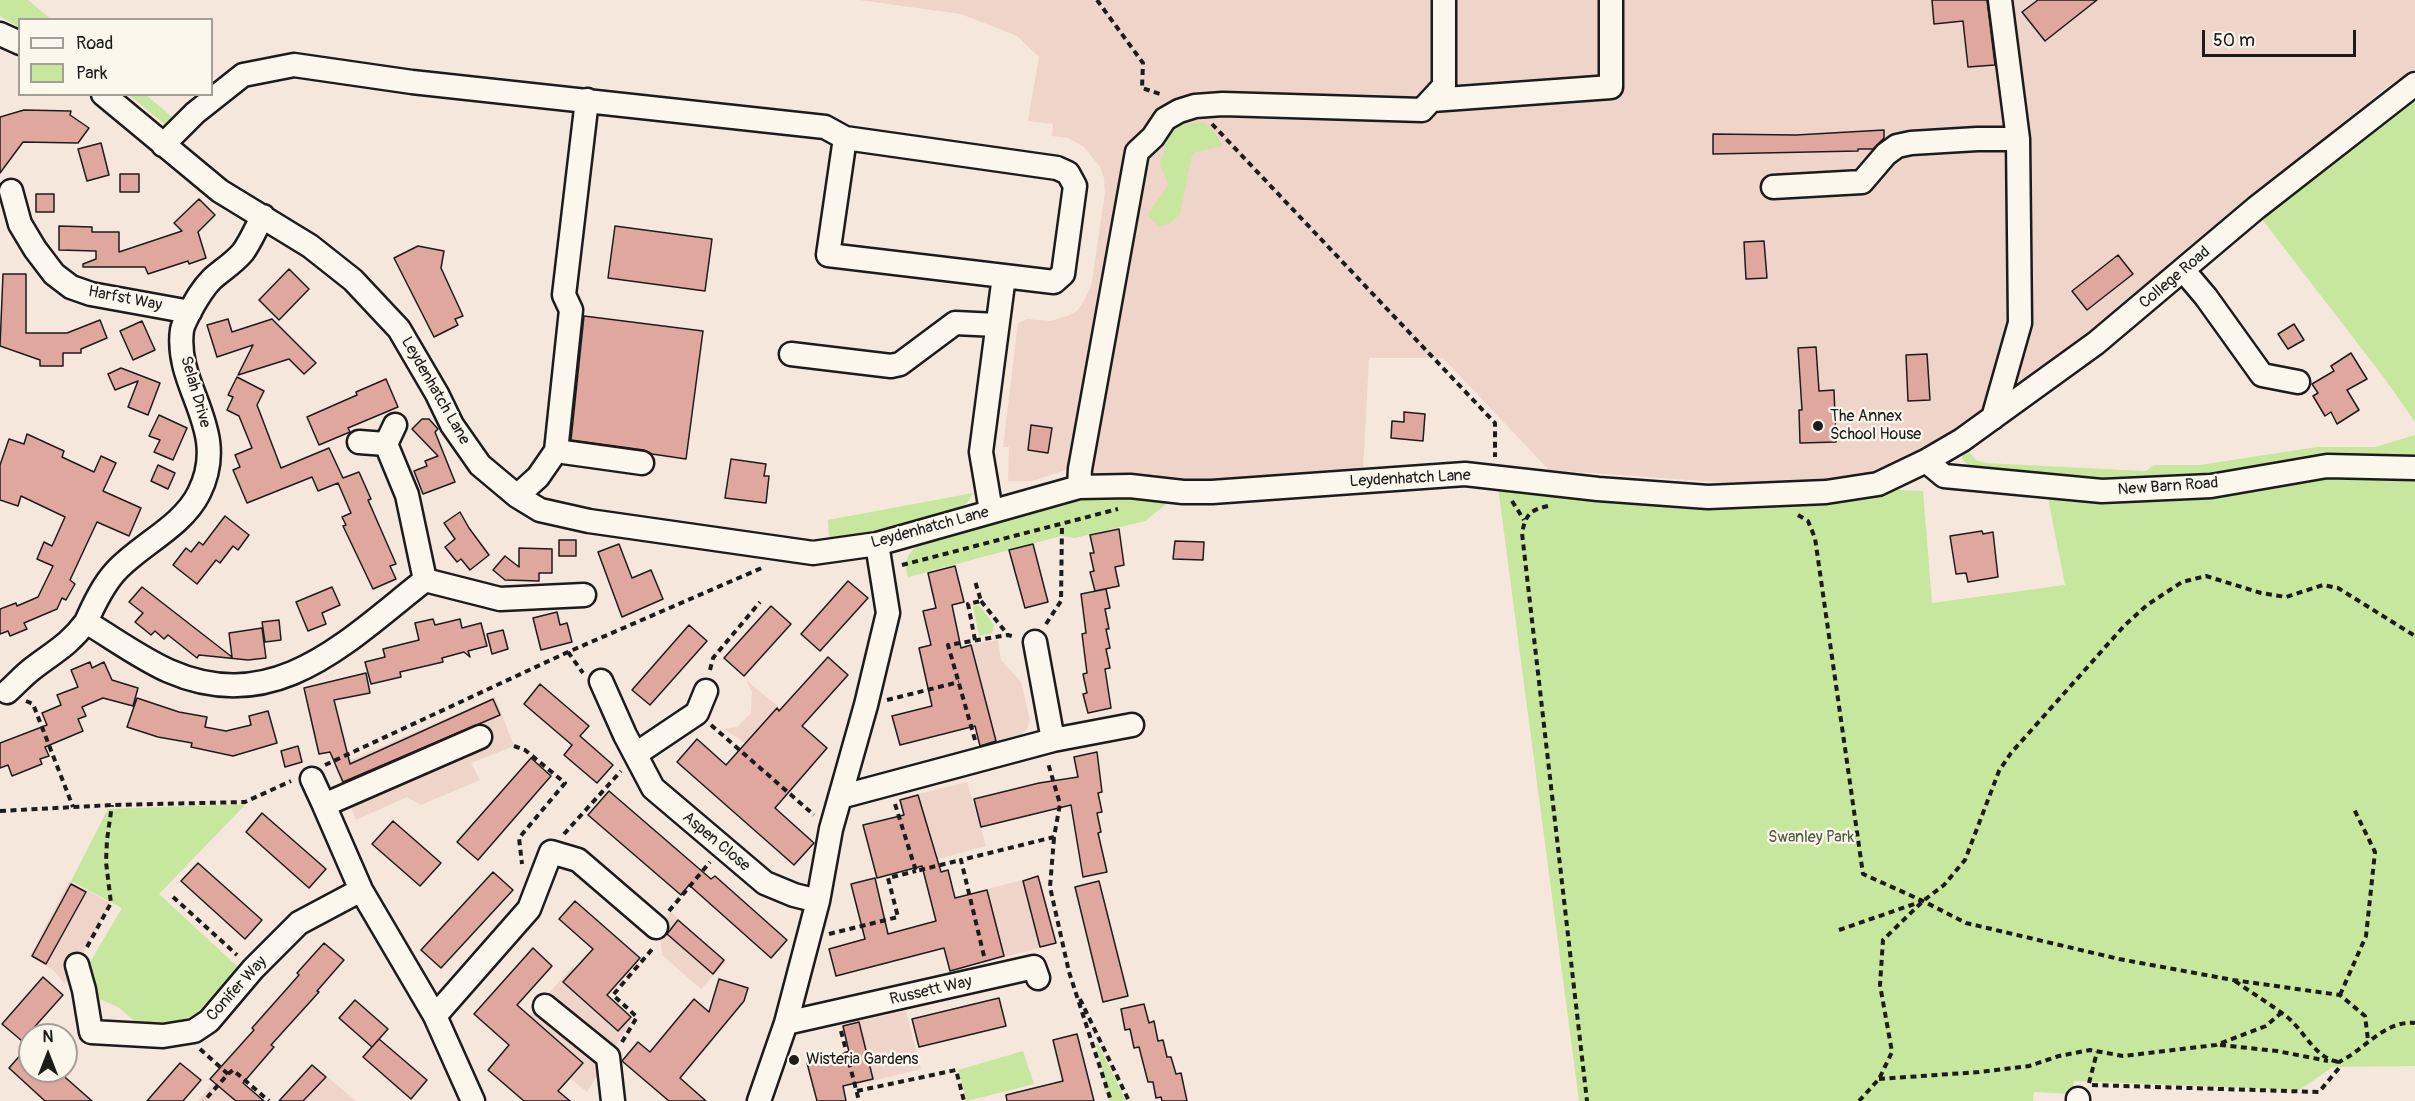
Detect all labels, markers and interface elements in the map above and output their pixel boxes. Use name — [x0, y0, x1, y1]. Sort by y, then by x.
legend — [18, 18, 213, 96]
scale bar — [2205, 18, 2360, 56]
text: 50 m — [2213, 29, 2255, 52]
text: Road — [76, 32, 113, 55]
text: Park — [76, 62, 108, 85]
street label: College Road — [2136, 243, 2214, 313]
street label: Harfst Way — [86, 282, 164, 316]
street label: Leydenhatch Lane — [396, 334, 474, 448]
street label: Selah Drive — [176, 354, 214, 430]
place label: The Annex School House — [1830, 407, 1921, 445]
marker: The Annex School House — [1811, 419, 1825, 433]
street label: Leydenhatch Lane — [1349, 466, 1471, 492]
street label: New Barn Road — [2117, 474, 2219, 500]
street label: Leydenhatch Lane — [869, 503, 991, 553]
street label: Aspen Close — [678, 808, 754, 876]
park label: Swanley Park — [1768, 828, 1854, 848]
street label: Conifer Way — [203, 953, 271, 1025]
street label: Russett Way — [888, 972, 974, 1010]
north arrow — [18, 1023, 78, 1083]
text: N — [43, 1027, 53, 1047]
place label: Wisteria Gardens — [806, 1050, 918, 1070]
marker: Wisteria Gardens — [787, 1053, 801, 1067]

